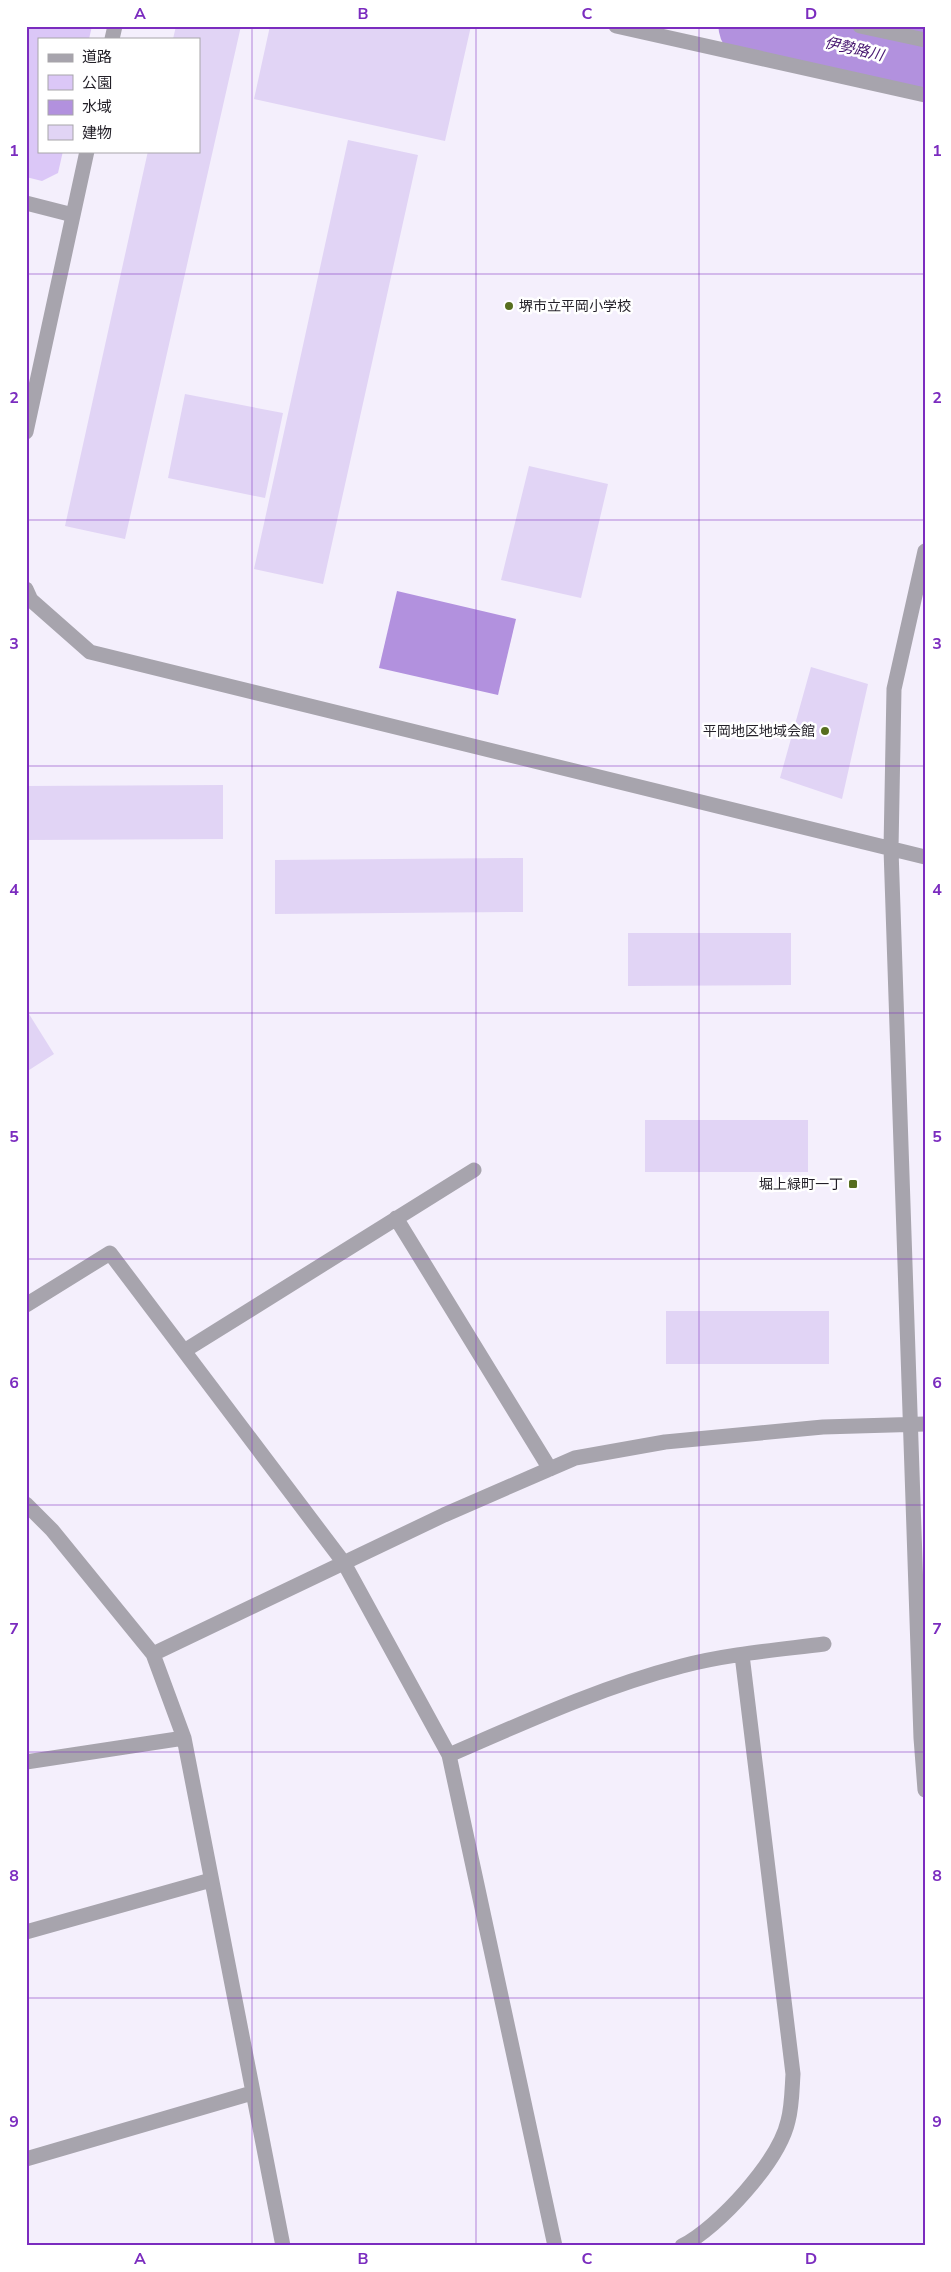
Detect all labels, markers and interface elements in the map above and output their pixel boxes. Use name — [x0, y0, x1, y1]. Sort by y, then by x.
text: A — [134, 3, 146, 25]
text: B — [357, 3, 369, 25]
text: C — [582, 3, 593, 25]
text: D — [805, 3, 817, 25]
water label: 伊勢路川 — [823, 33, 887, 66]
legend — [38, 38, 200, 152]
text: 道路 — [82, 47, 112, 67]
text: 公園 — [82, 73, 112, 93]
text: 水域 — [82, 97, 112, 117]
text: 建物 — [82, 123, 112, 143]
text: 1 — [9, 140, 19, 162]
text: 1 — [932, 140, 942, 162]
place label: 堺市立平岡小学校 — [519, 297, 631, 316]
marker: 堺市立平岡小学校 — [503, 300, 515, 312]
text: 2 — [9, 387, 19, 409]
text: 2 — [932, 387, 942, 409]
text: 3 — [9, 633, 19, 655]
text: 3 — [932, 633, 942, 655]
place label: 平岡地区地域会館 — [703, 722, 815, 741]
marker: 平岡地区地域会館 — [819, 725, 831, 737]
text: 4 — [9, 879, 19, 901]
text: 4 — [932, 879, 942, 901]
text: 5 — [9, 1126, 19, 1148]
text: 5 — [932, 1126, 942, 1148]
place label: 堀上緑町一丁 — [759, 1175, 843, 1194]
marker: 堀上緑町一丁 — [847, 1178, 859, 1190]
text: 6 — [9, 1372, 19, 1394]
text: 6 — [932, 1372, 942, 1394]
text: 7 — [9, 1618, 19, 1640]
text: 7 — [932, 1618, 942, 1640]
text: 8 — [9, 1865, 19, 1887]
text: 8 — [932, 1865, 942, 1887]
text: 9 — [9, 2111, 19, 2133]
text: 9 — [932, 2111, 942, 2133]
text: A — [134, 2248, 146, 2270]
text: B — [357, 2248, 369, 2270]
text: C — [582, 2248, 593, 2270]
text: D — [805, 2248, 817, 2270]

